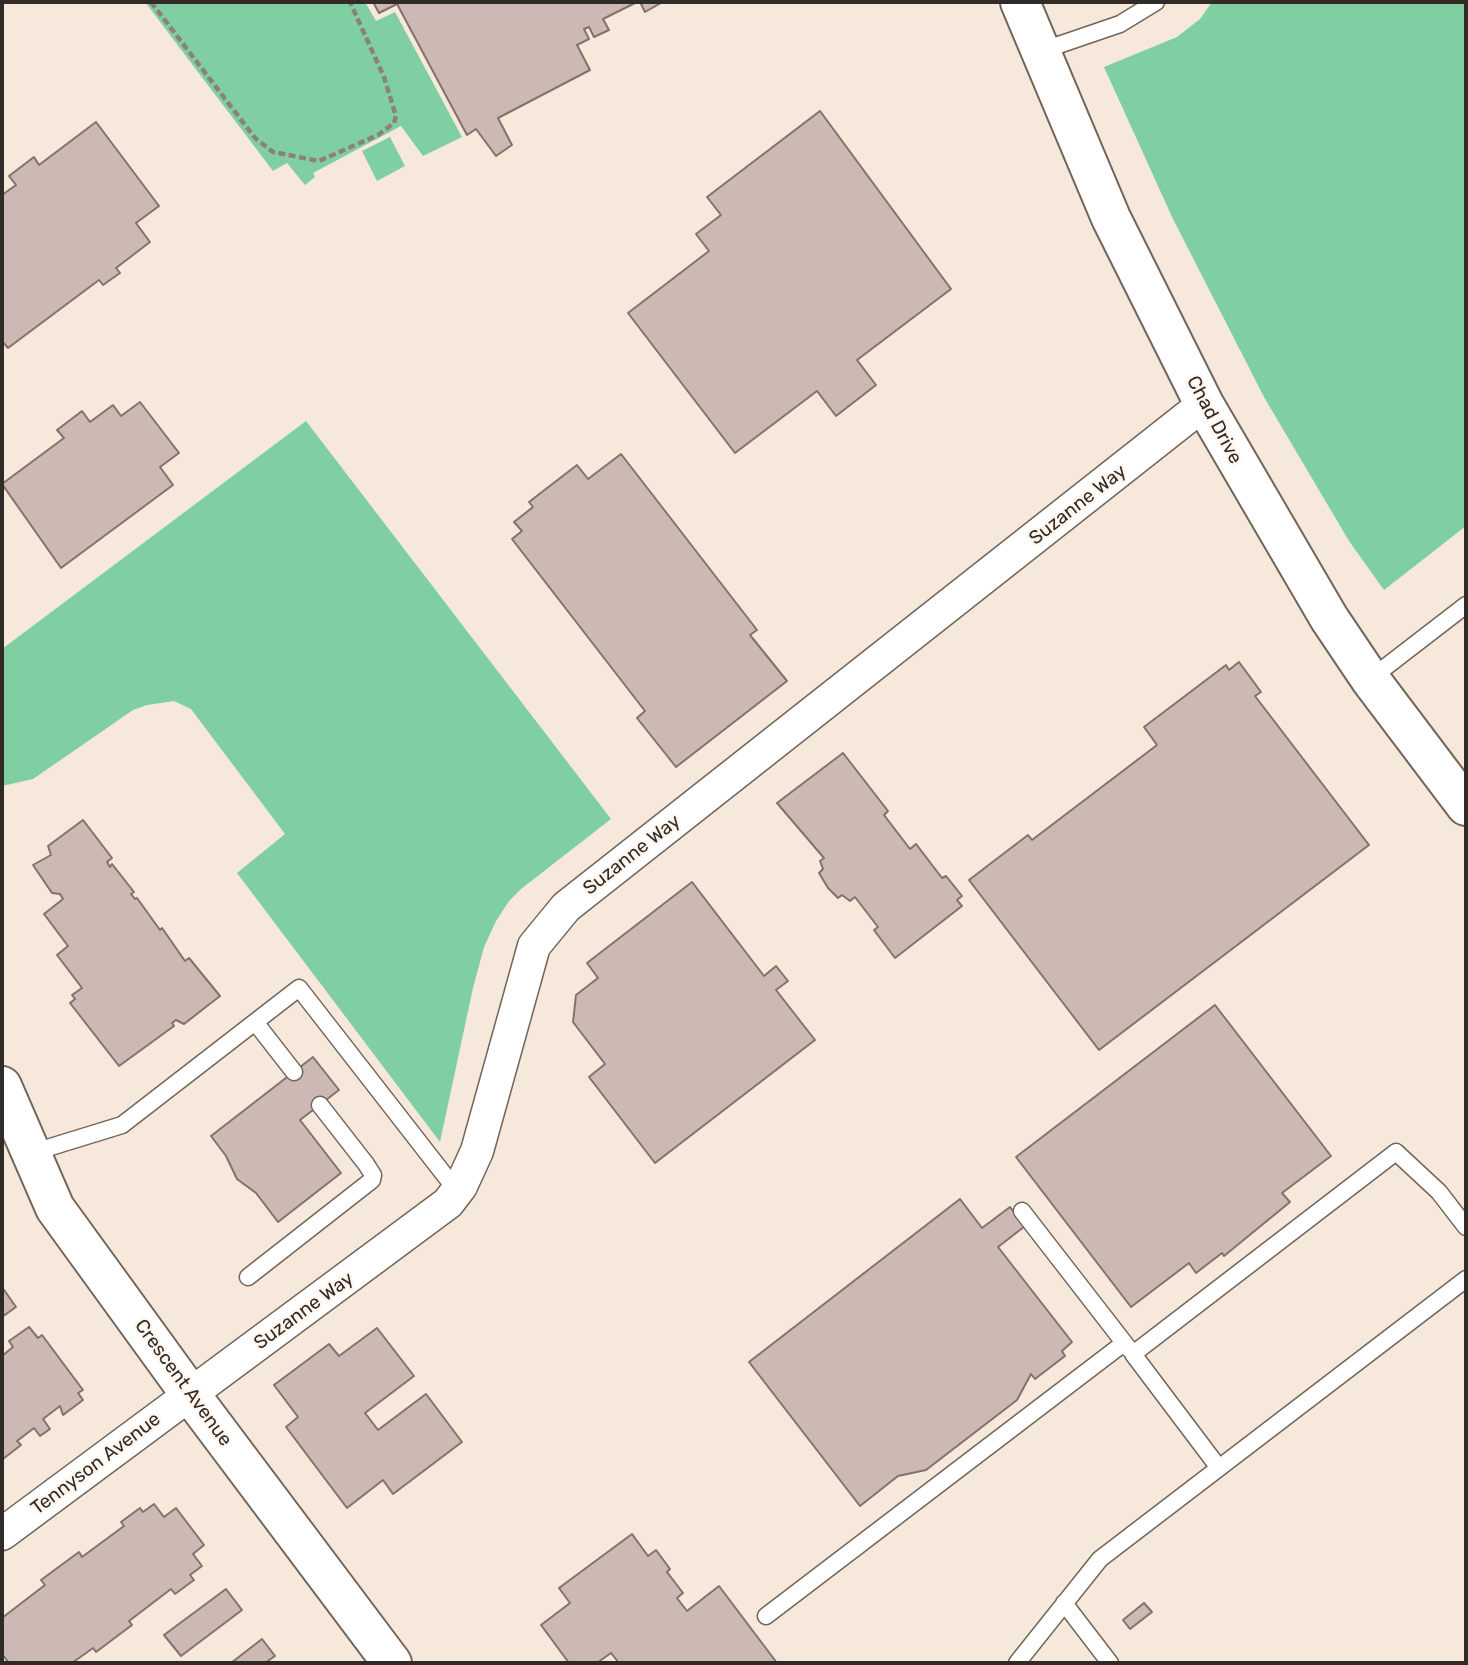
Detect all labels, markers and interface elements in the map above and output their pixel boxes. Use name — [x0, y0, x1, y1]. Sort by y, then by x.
street label: Chad Drive — [1181, 372, 1247, 468]
street label: Suzanne Way — [1025, 460, 1131, 550]
street label: Suzanne Way — [579, 810, 685, 900]
street label: Suzanne Way — [250, 1267, 358, 1355]
street label: Crescent Avenue — [129, 1315, 237, 1451]
street label: Tennyson Avenue — [27, 1408, 165, 1520]

